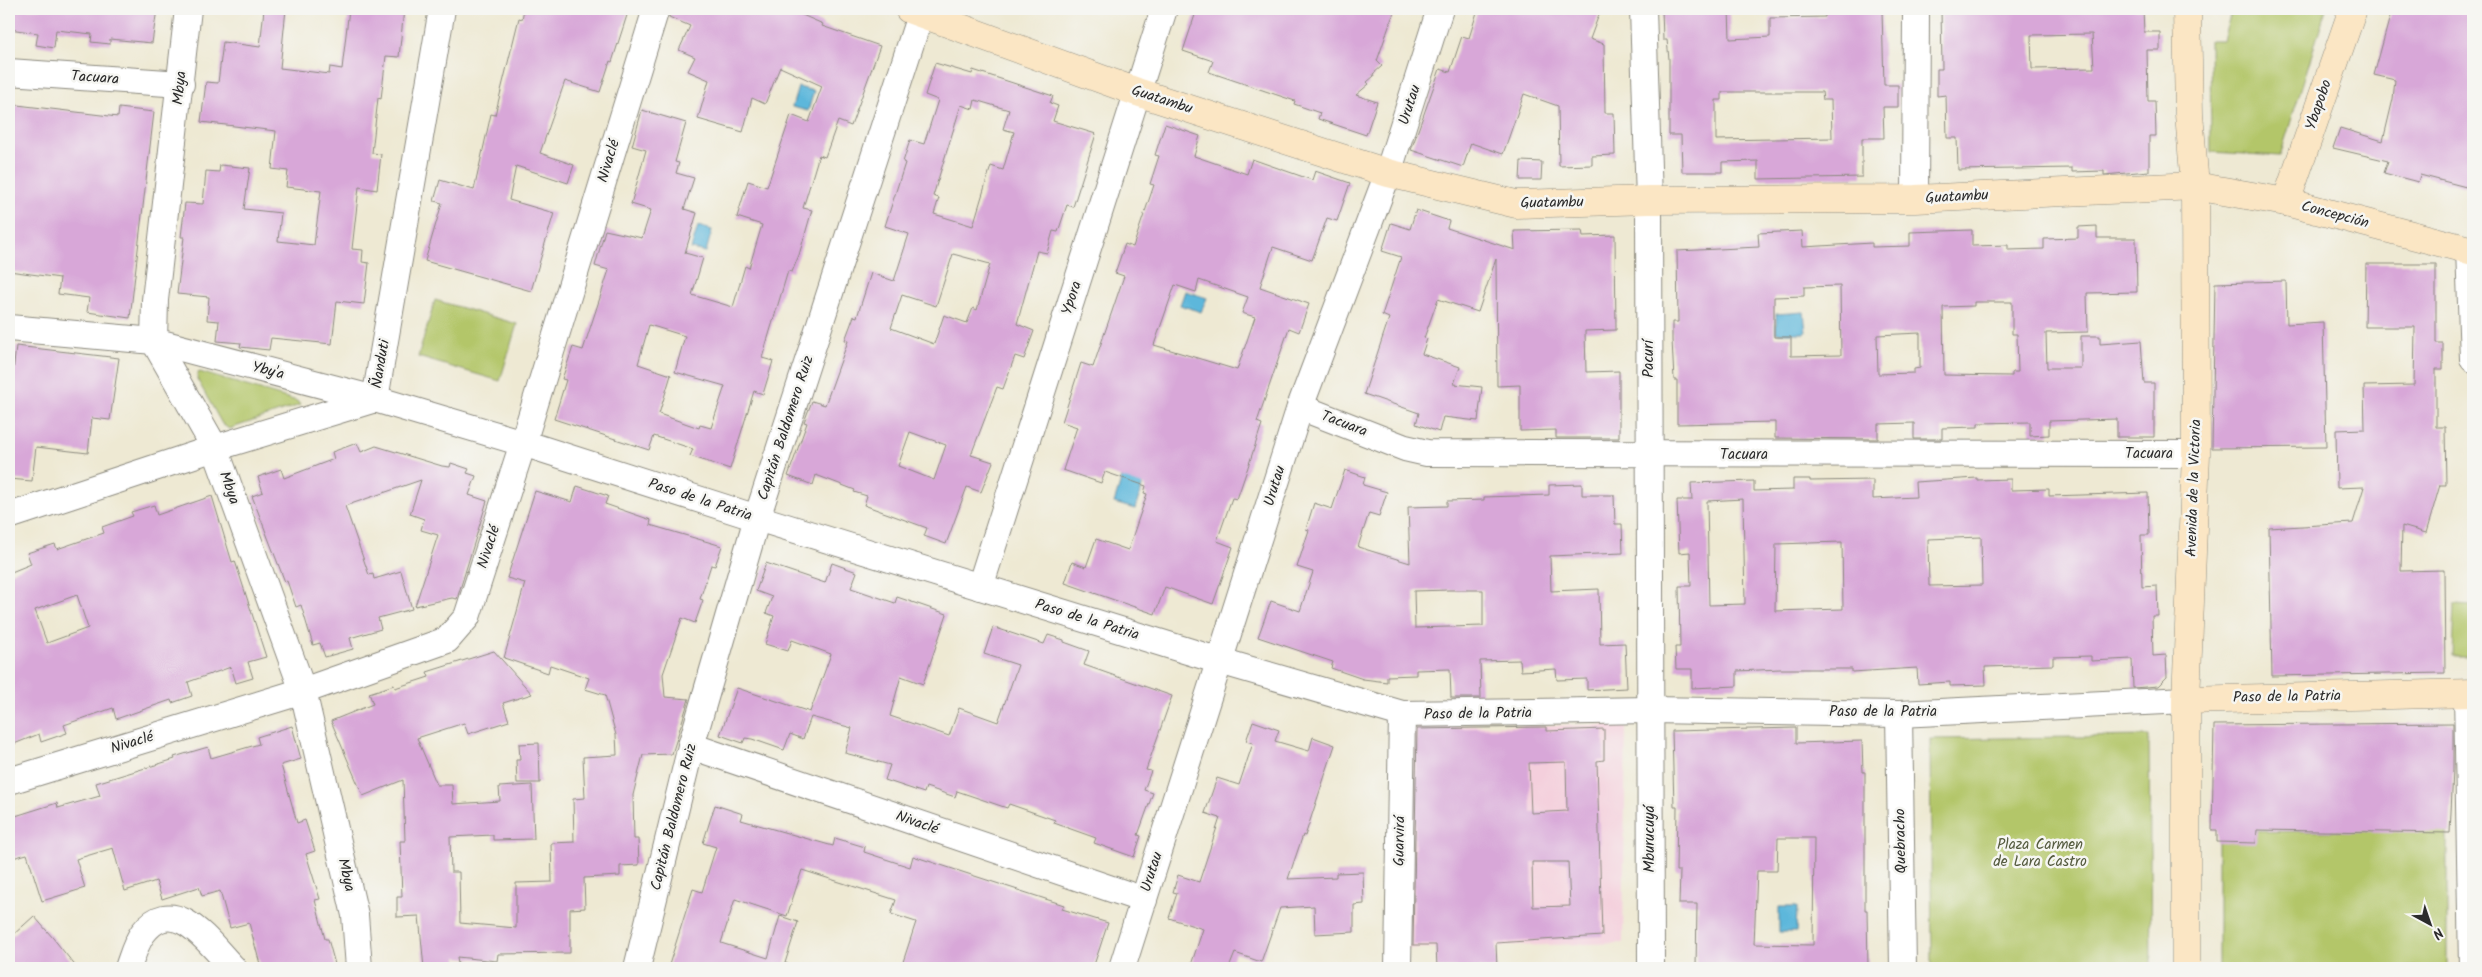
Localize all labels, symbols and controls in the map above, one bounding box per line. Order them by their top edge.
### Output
street label: Tacuara [70,64,120,92]
street label: Mbya [166,70,194,106]
street label: Ybapobo [2299,76,2339,134]
street label: Guatambu [1128,79,1196,121]
street label: Urutau [1392,82,1428,128]
street label: Nivaclé [591,135,627,186]
street label: Guatambu [1925,183,1989,211]
street label: Guatambu [1520,190,1584,216]
street label: Concepción [2298,194,2372,236]
street label: Ypora [1055,278,1089,318]
street label: Ñanduti [365,336,397,390]
street label: Pacurí [1637,338,1661,378]
street label: Capitán Baldomero Ruiz [751,352,821,503]
street label: Yby'a [249,355,287,387]
street label: Tacuara [1317,404,1371,444]
street label: Avenida de la Victoria [2180,419,2208,557]
street label: Tacuara [2125,442,2173,466]
street label: Tacuara [1720,443,1768,467]
street label: Urutau [1257,463,1293,509]
street label: Mbya [212,468,246,508]
street label: Paso de la Patria [645,472,755,528]
street label: Nivaclé [471,521,508,572]
street label: Paso de la Patria [1032,593,1142,647]
street label: Paso de la Patria [2233,684,2341,710]
street label: Paso de la Patria [1829,700,1937,724]
street label: Paso de la Patria [1424,701,1532,727]
street label: Nivaclé [107,725,158,761]
street label: Capitán Baldomero Ruiz [644,741,704,893]
street label: Nivaclé [892,804,943,842]
street label: Mburucuyá [1638,804,1662,873]
street label: Quebracho [1888,808,1914,874]
street label: Guarvirá [1388,814,1412,866]
park label: Plaza Carmen de Lara Castro [1993,833,2087,874]
street label: Urutau [1134,849,1170,895]
street label: Mbya [331,856,361,894]
north arrow [2404,900,2454,950]
text: N [2427,922,2448,945]

